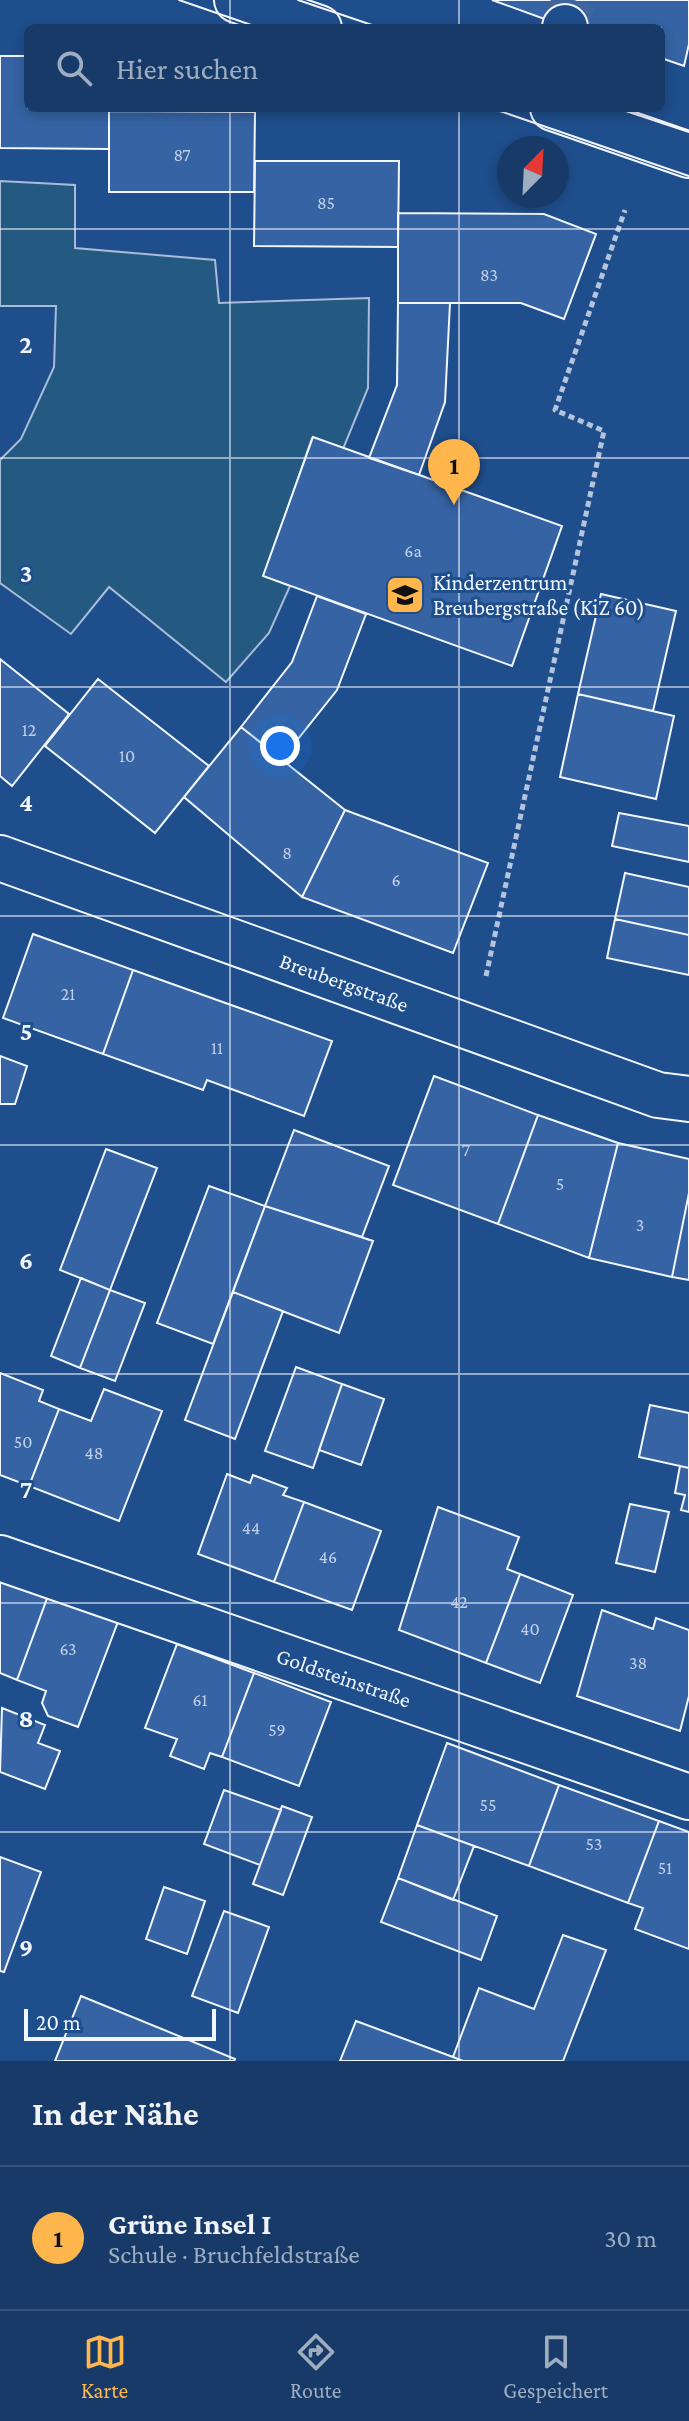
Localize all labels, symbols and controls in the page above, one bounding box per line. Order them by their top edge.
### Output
search box [24,24,665,112]
icon: search [52,46,96,90]
text: Hier suchen [116,52,258,85]
north arrow [497,136,569,208]
house number: 87 [173,145,191,165]
house number: 85 [317,193,335,213]
house number: 83 [480,265,498,285]
text: 2 [19,330,33,359]
pin: 1 [428,439,480,505]
house number: 6a [404,541,422,561]
text: 3 [20,559,32,588]
place label: Kinderzentrum Breubergstraße (KiZ 60) [433,570,645,621]
school or university icon: Kinderzentrum Breubergstraße (KiZ 60) [384,574,426,616]
house number: 12 [22,720,36,740]
your location [260,726,300,766]
house number: 10 [119,746,135,766]
text: 4 [19,788,33,817]
house number: 8 [282,843,292,863]
house number: 6 [391,870,401,890]
street label: Breubergstraße [276,948,412,1017]
house number: 21 [61,984,75,1004]
text: 5 [20,1017,32,1046]
house number: 11 [211,1038,223,1058]
house number: 7 [462,1140,470,1160]
house number: 5 [556,1174,564,1194]
house number: 3 [636,1215,644,1235]
text: 6 [19,1246,33,1275]
house number: 50 [14,1432,32,1452]
house number: 48 [85,1443,103,1463]
text: 7 [20,1475,32,1504]
house number: 44 [242,1518,260,1538]
house number: 46 [319,1547,337,1567]
house number: 42 [450,1592,468,1612]
house number: 40 [520,1619,540,1639]
house number: 63 [59,1639,77,1659]
street label: Goldsteinstraße [273,1643,414,1713]
house number: 38 [629,1653,647,1673]
house number: 61 [192,1690,208,1710]
text: 8 [18,1704,34,1733]
house number: 59 [268,1720,286,1740]
house number: 55 [480,1795,496,1815]
house number: 53 [586,1834,602,1854]
house number: 51 [658,1858,672,1878]
text: 9 [19,1933,33,1962]
scale bar [24,2005,216,2041]
text: 20 m [36,2010,81,2035]
text: In der Nähe [32,2095,199,2132]
text: Grüne Insel I [108,2207,271,2240]
text: 1 [53,2224,63,2253]
text: 30 m [604,2224,657,2253]
text: Schule · Bruchfeldstraße [108,2240,360,2269]
tab: Karte [81,2330,128,2403]
tab: Route [290,2330,341,2403]
tab: Gespeichert [503,2330,608,2403]

